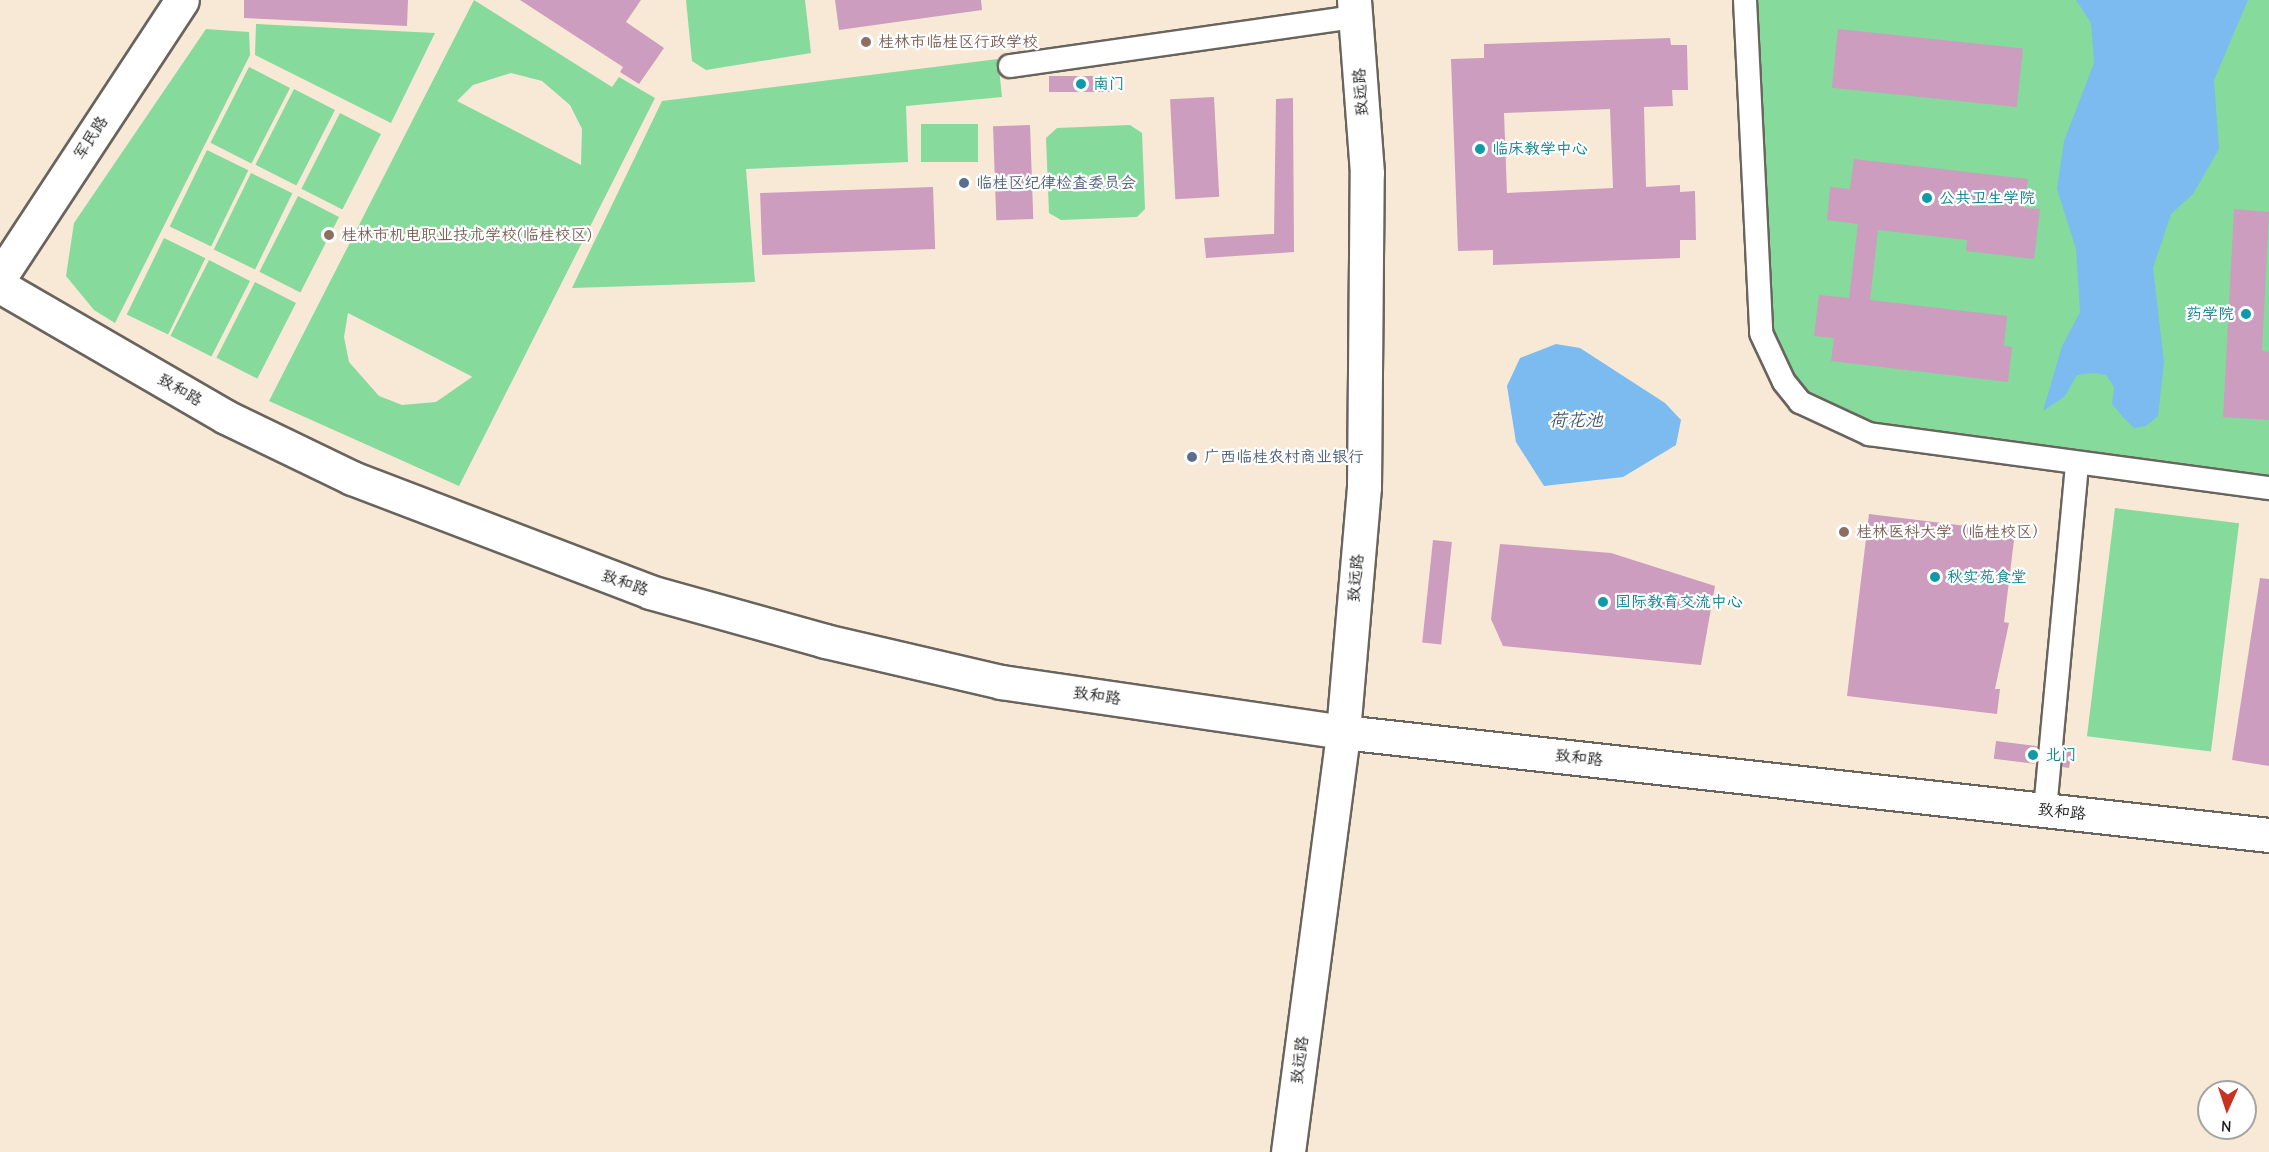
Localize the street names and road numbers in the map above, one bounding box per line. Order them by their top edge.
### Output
street label: 致远路 [1350,67,1372,117]
street label: 军民路 [70,113,112,163]
street label: 致和路 [154,370,206,410]
street label: 致远路 [1344,553,1368,603]
street label: 致和路 [599,566,651,600]
street label: 致和路 [1072,683,1122,709]
street label: 致和路 [1554,746,1604,770]
street label: 致和路 [2037,800,2087,824]
street label: 致远路 [1288,1035,1312,1085]

